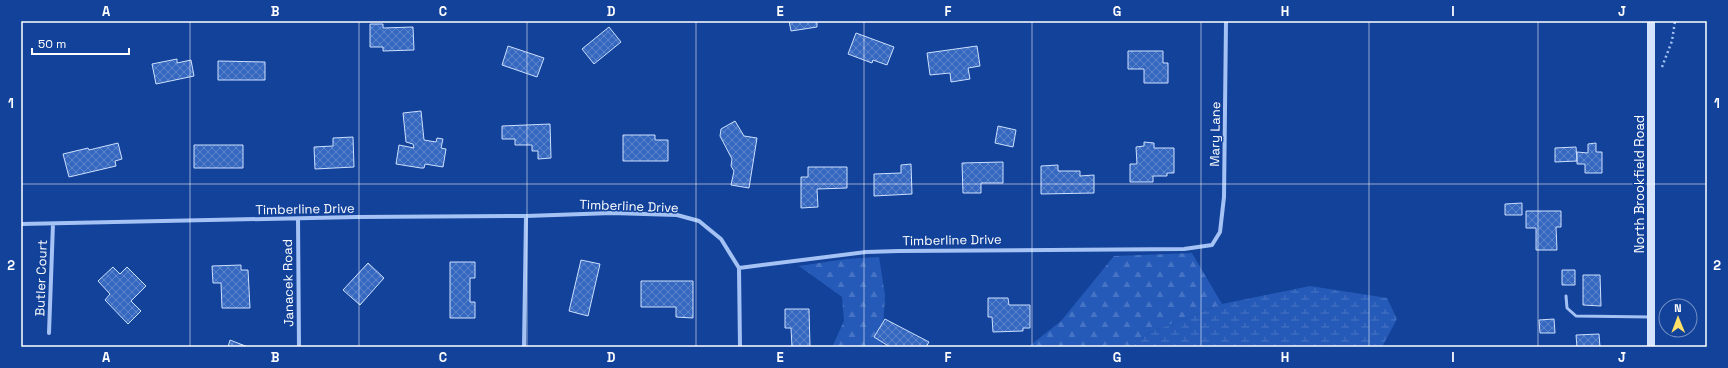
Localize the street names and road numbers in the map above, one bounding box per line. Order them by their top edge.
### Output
street label: Mary Lane [1206,101,1224,167]
street label: North Brookfield Road [1631,115,1648,253]
street label: Timberline Drive [579,196,679,216]
street label: Timberline Drive [255,200,355,218]
street label: Timberline Drive [902,231,1002,249]
street label: Butler Court [31,239,51,317]
street label: Janacek Road [279,239,297,327]

